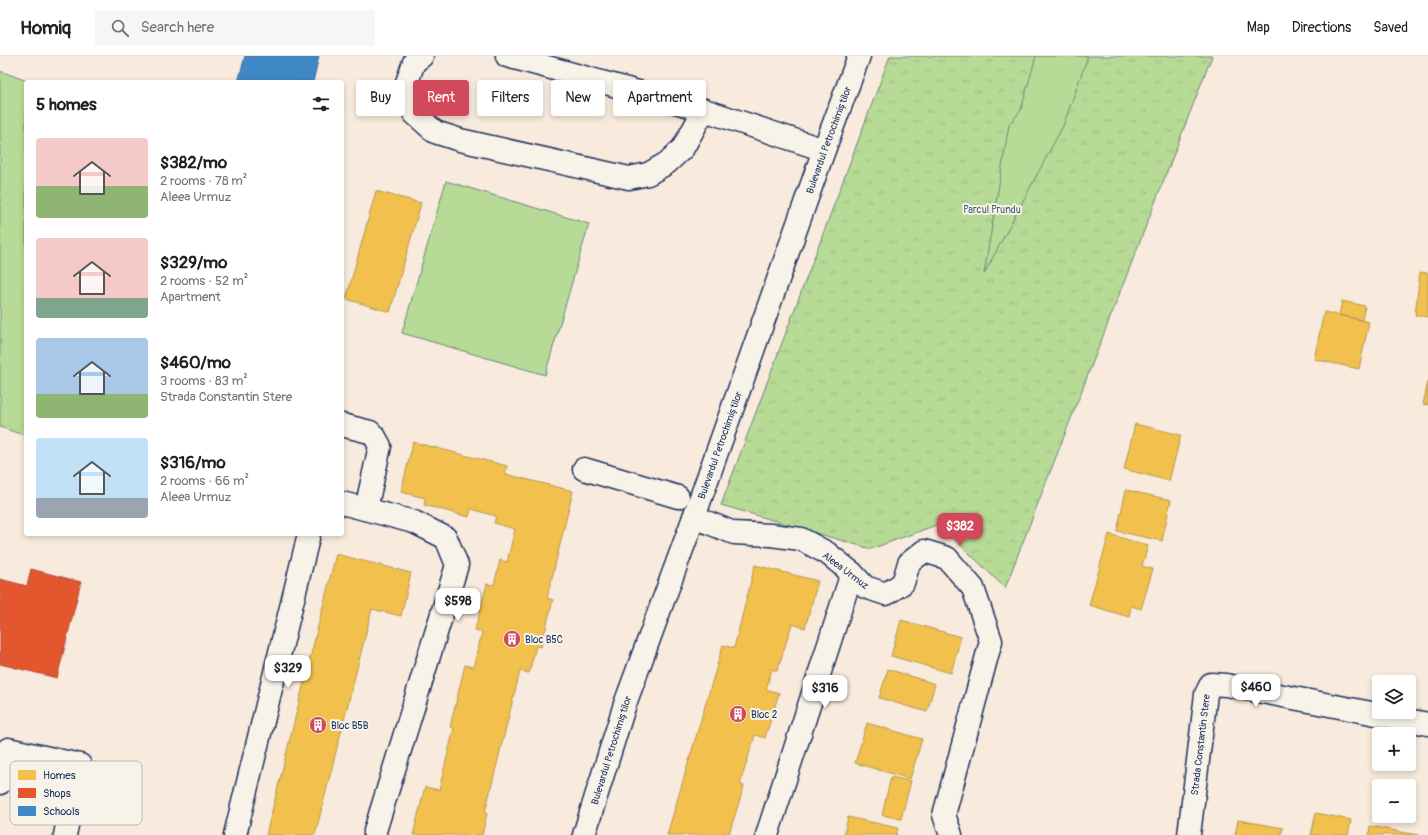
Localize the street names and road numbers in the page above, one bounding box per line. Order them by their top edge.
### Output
street label: Bulevardul Petrochimiștilor [804,84,854,195]
street label: Bulevardul Petrochimiștilor [696,389,745,501]
street label: Aleea Urmuz [820,549,871,592]
street label: Strada Constantin Stere [1189,693,1213,796]
street label: Bulevardul Petrochimiștilor [589,694,635,806]

